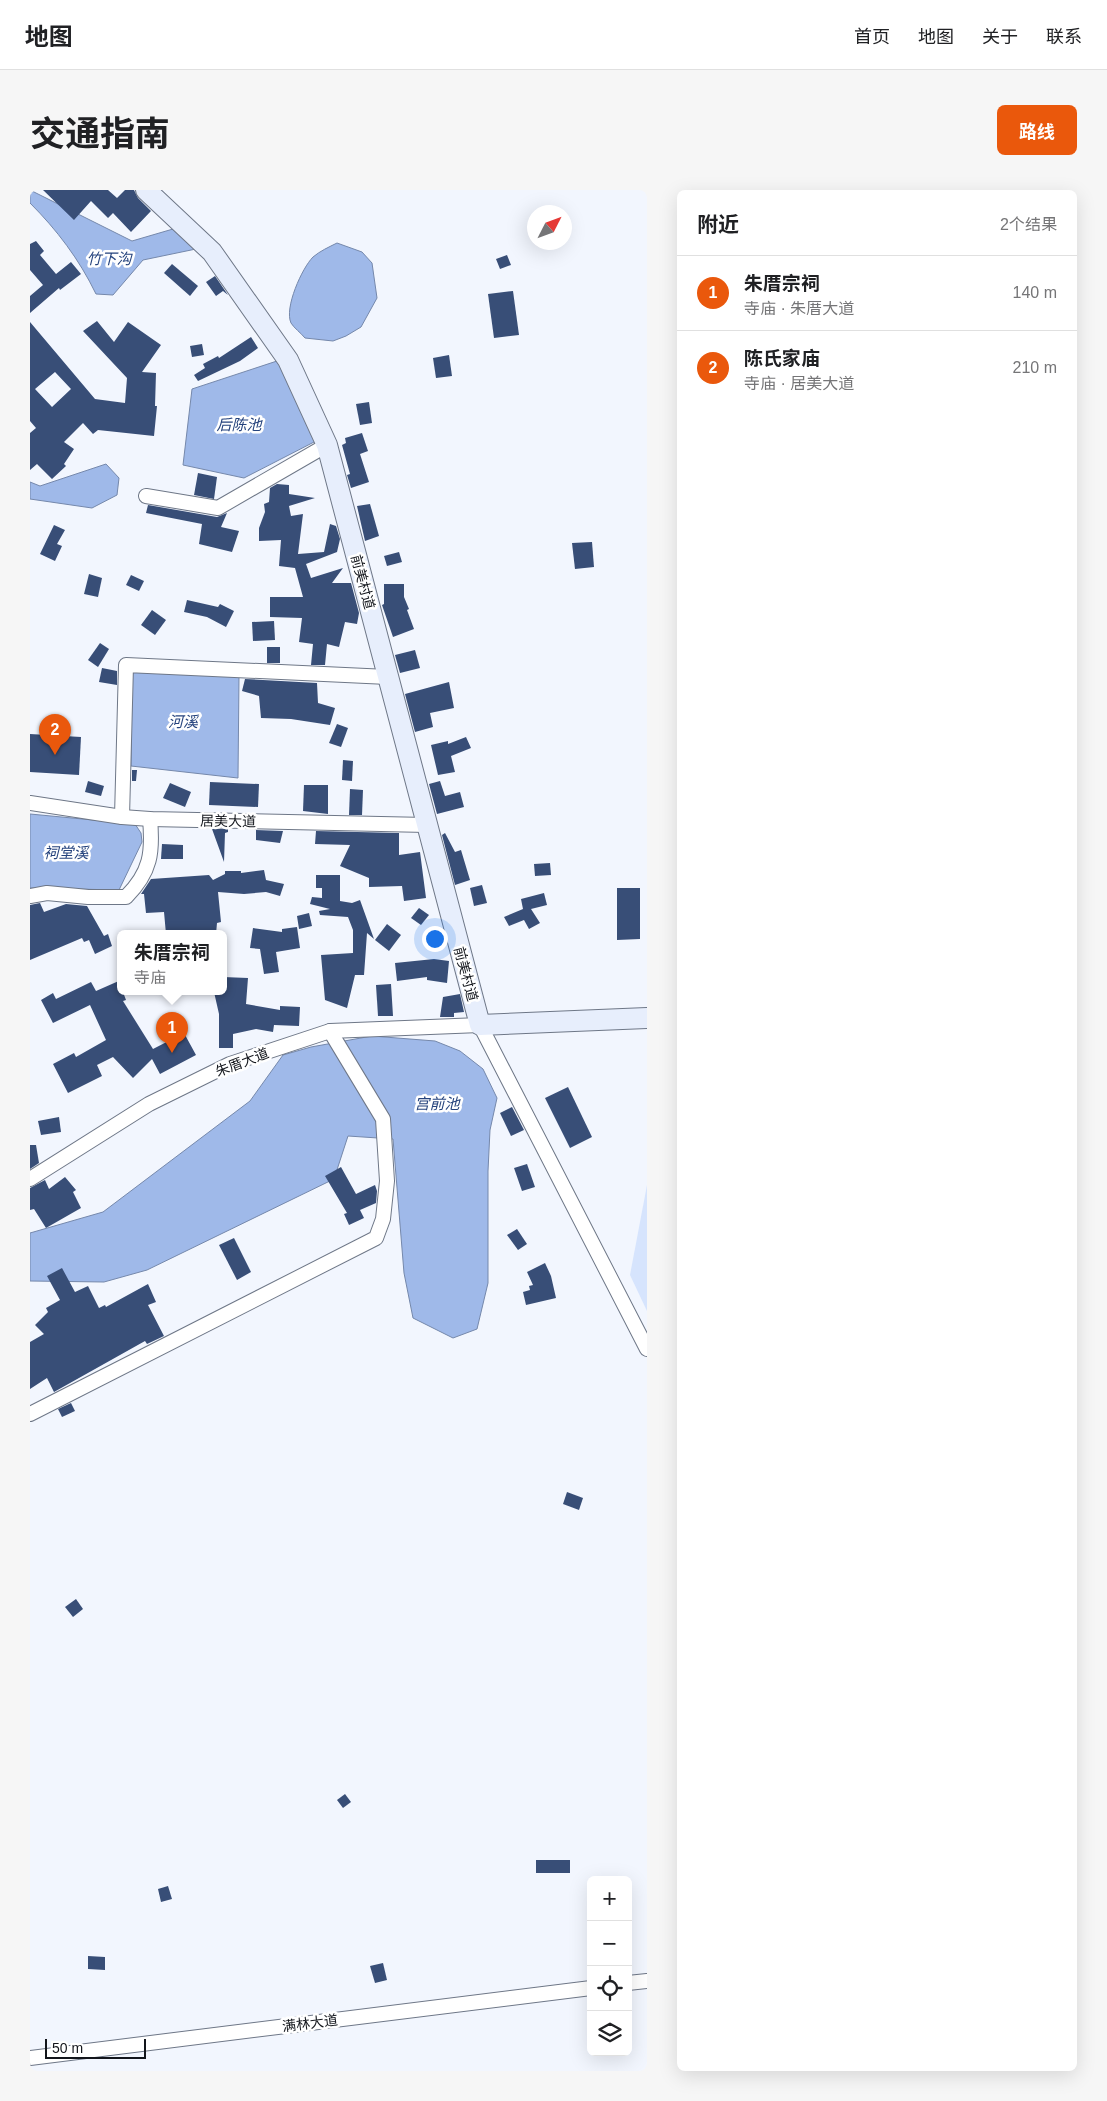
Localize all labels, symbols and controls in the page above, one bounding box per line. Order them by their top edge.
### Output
text: 地图 [25,23,73,50]
text: 首页 [854,27,890,47]
text: 地图 [918,27,954,47]
text: 关于 [982,27,1018,47]
text: 联系 [1046,27,1082,47]
button: 路线 [997,105,1077,155]
text: 交通指南 [30,114,170,153]
north arrow [527,205,572,250]
text: 附近 [697,213,739,236]
text: 2个结果 [1000,216,1057,233]
water label: 竹下沟 [86,250,133,267]
text: 朱厝宗祠 [744,273,820,294]
text: 1 [709,284,717,301]
text: 140 m [1013,284,1057,301]
text: 寺庙 · 朱厝大道 [744,300,854,317]
text: 陈氏家庙 [744,348,820,369]
text: 2 [709,359,717,376]
text: 210 m [1013,359,1057,376]
text: 寺庙 · 居美大道 [744,375,854,392]
water label: 后陈池 [216,416,263,433]
street label: 前美村道 [348,553,378,611]
water label: 河溪 [168,713,200,730]
pin: 2 [39,714,71,755]
street label: 居美大道 [200,813,256,829]
water label: 祠堂溪 [43,844,90,861]
your location [422,926,448,952]
popup [117,930,227,995]
text: 朱厝宗祠 [134,942,210,963]
street label: 前美村道 [451,945,481,1003]
text: 寺庙 [134,969,166,986]
pin: 1 [156,1012,188,1053]
street label: 朱厝大道 [213,1044,271,1080]
water label: 宫前池 [414,1095,461,1112]
map controls [587,1876,632,2056]
button: + [587,1876,632,1921]
button: − [587,1921,632,1966]
button: locate [587,1966,632,2011]
button: layers [587,2011,632,2056]
street label: 满林大道 [281,2012,339,2034]
scale bar [45,2036,146,2059]
text: 50 m [52,2040,83,2056]

